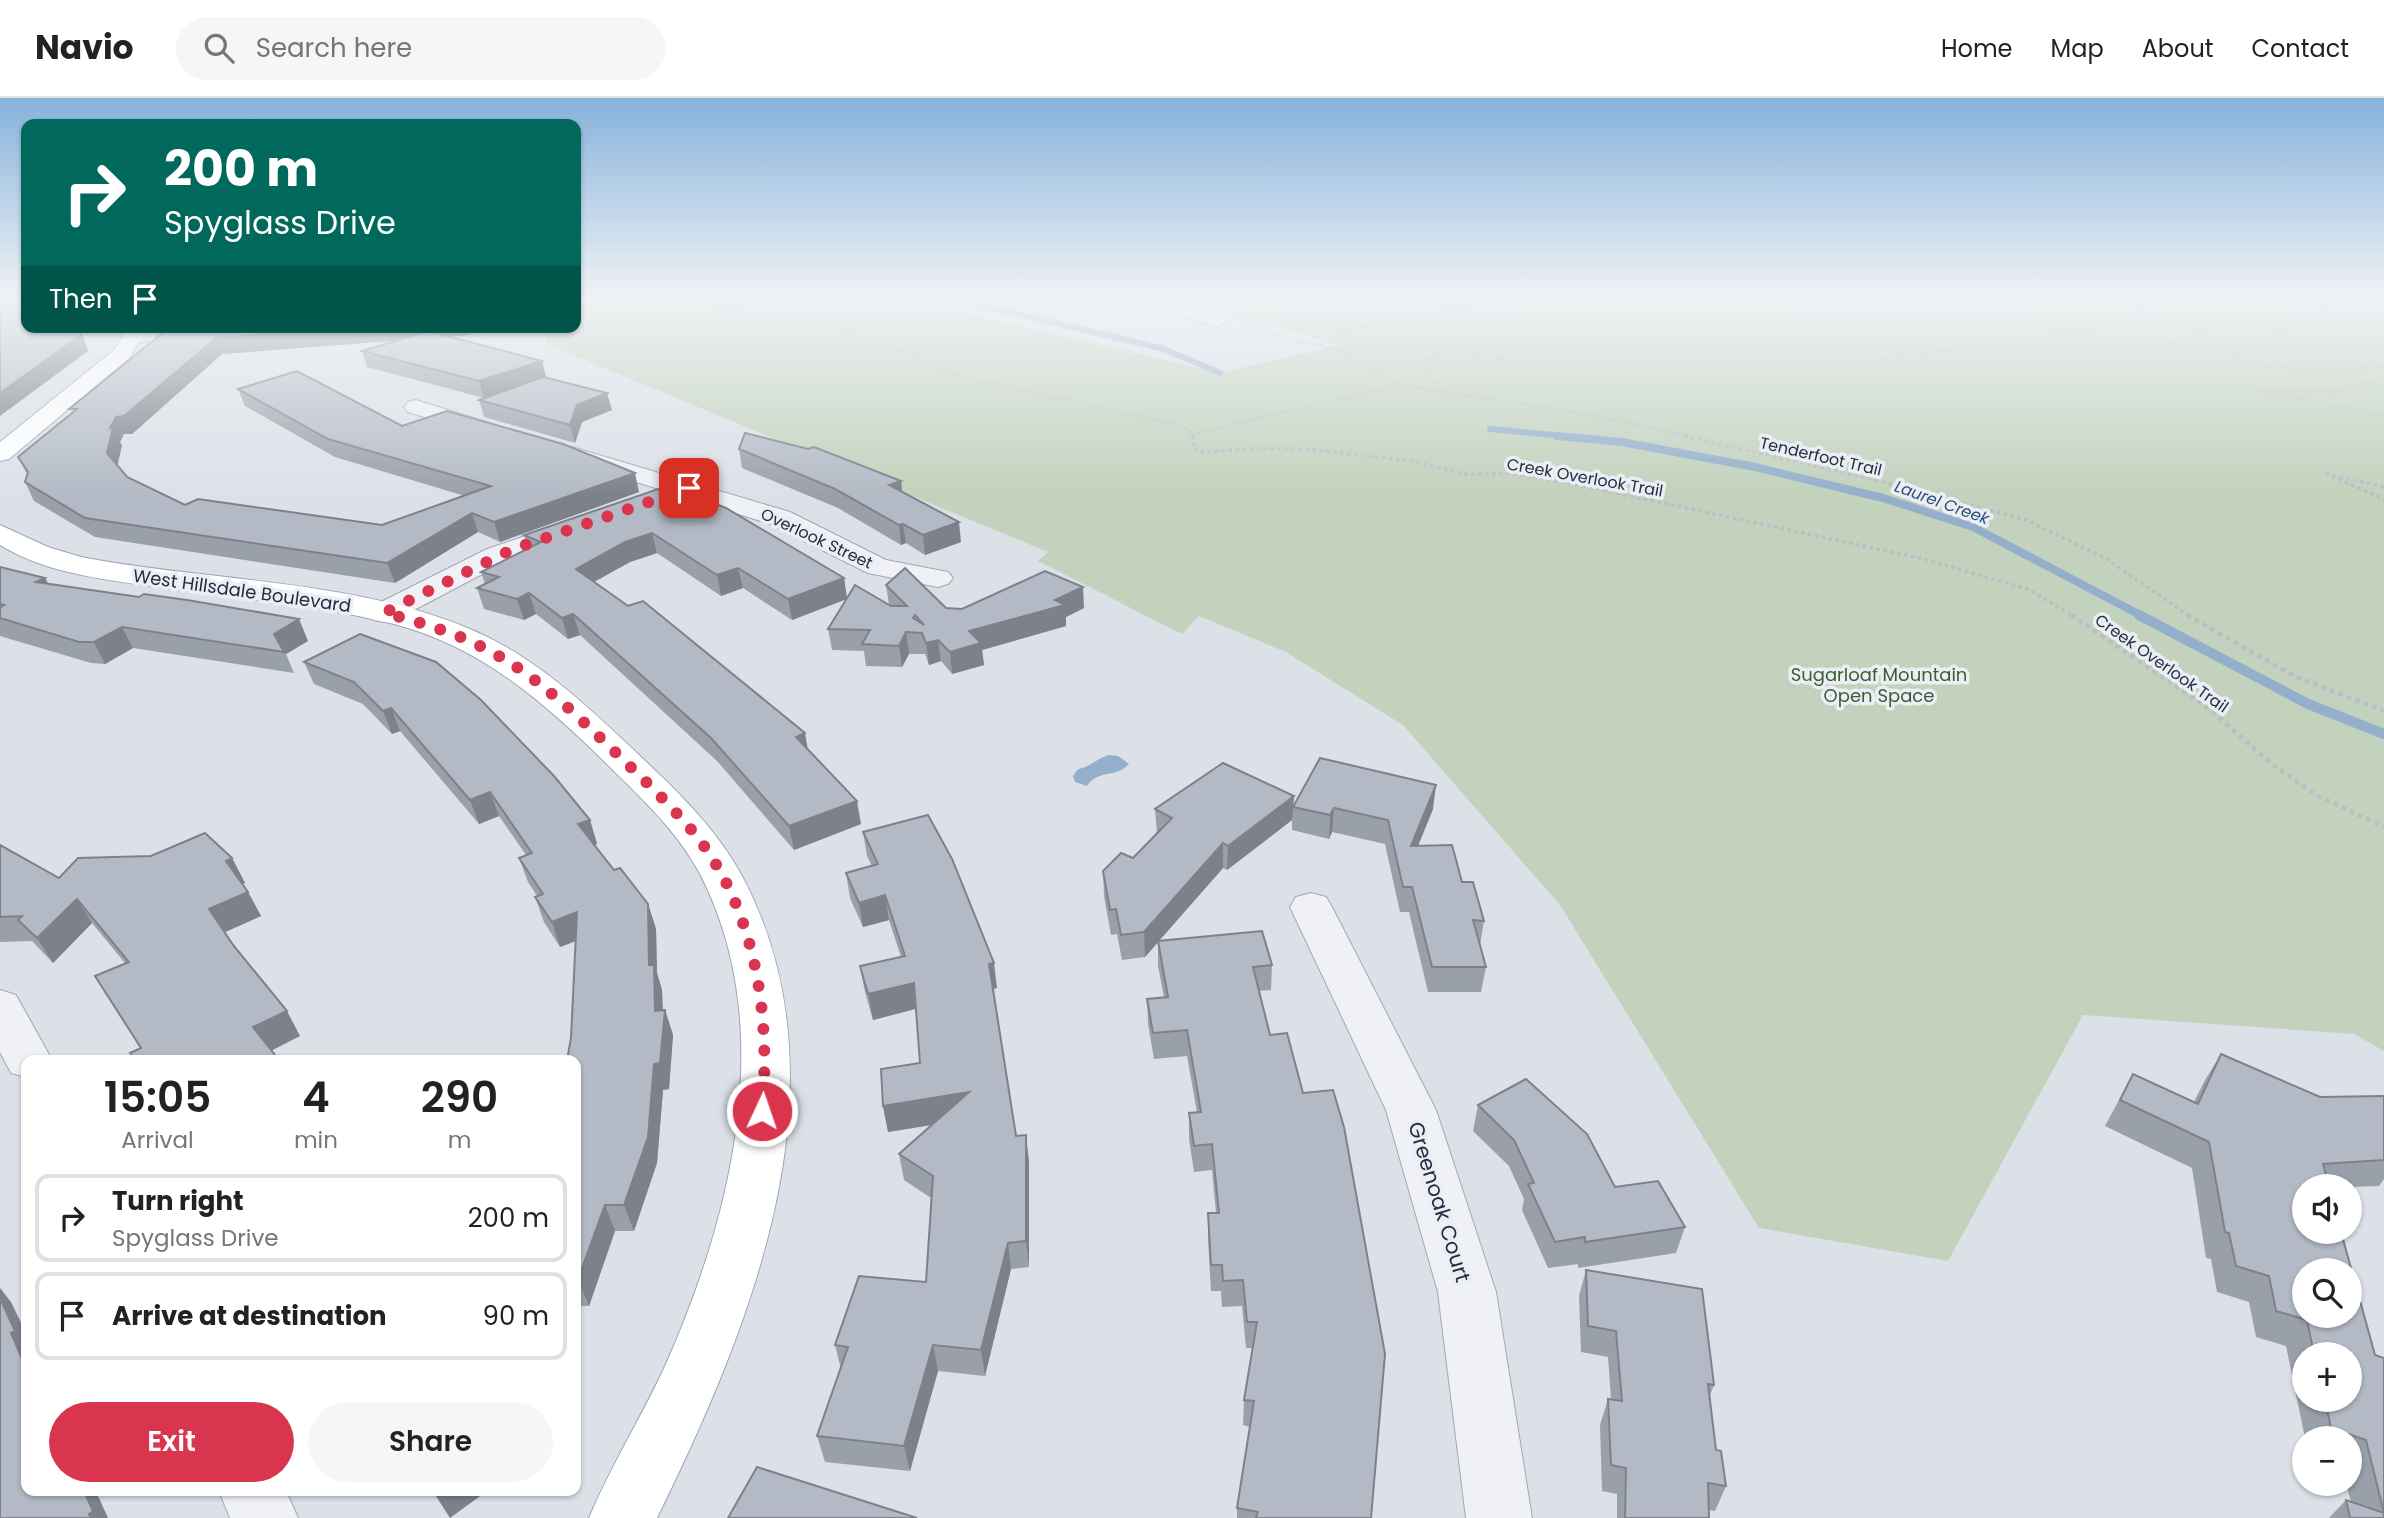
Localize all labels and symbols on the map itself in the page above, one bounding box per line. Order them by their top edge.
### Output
street label: Tenderfoot Trail [1758,431,1884,482]
street label: Creek Overlook Trail [1505,452,1665,503]
pin [659,458,719,518]
water label: Laurel Creek [1891,475,1993,530]
street label: Overlook Street [757,502,877,575]
street label: West Hillsdale Boulevard [131,563,353,618]
street label: Creek Overlook Trail [2090,609,2233,718]
park label: Sugarloaf Mountain Open Space [1791,662,1967,708]
position arrow [725,1074,799,1148]
street label: Greenoak Court [1401,1118,1478,1286]

